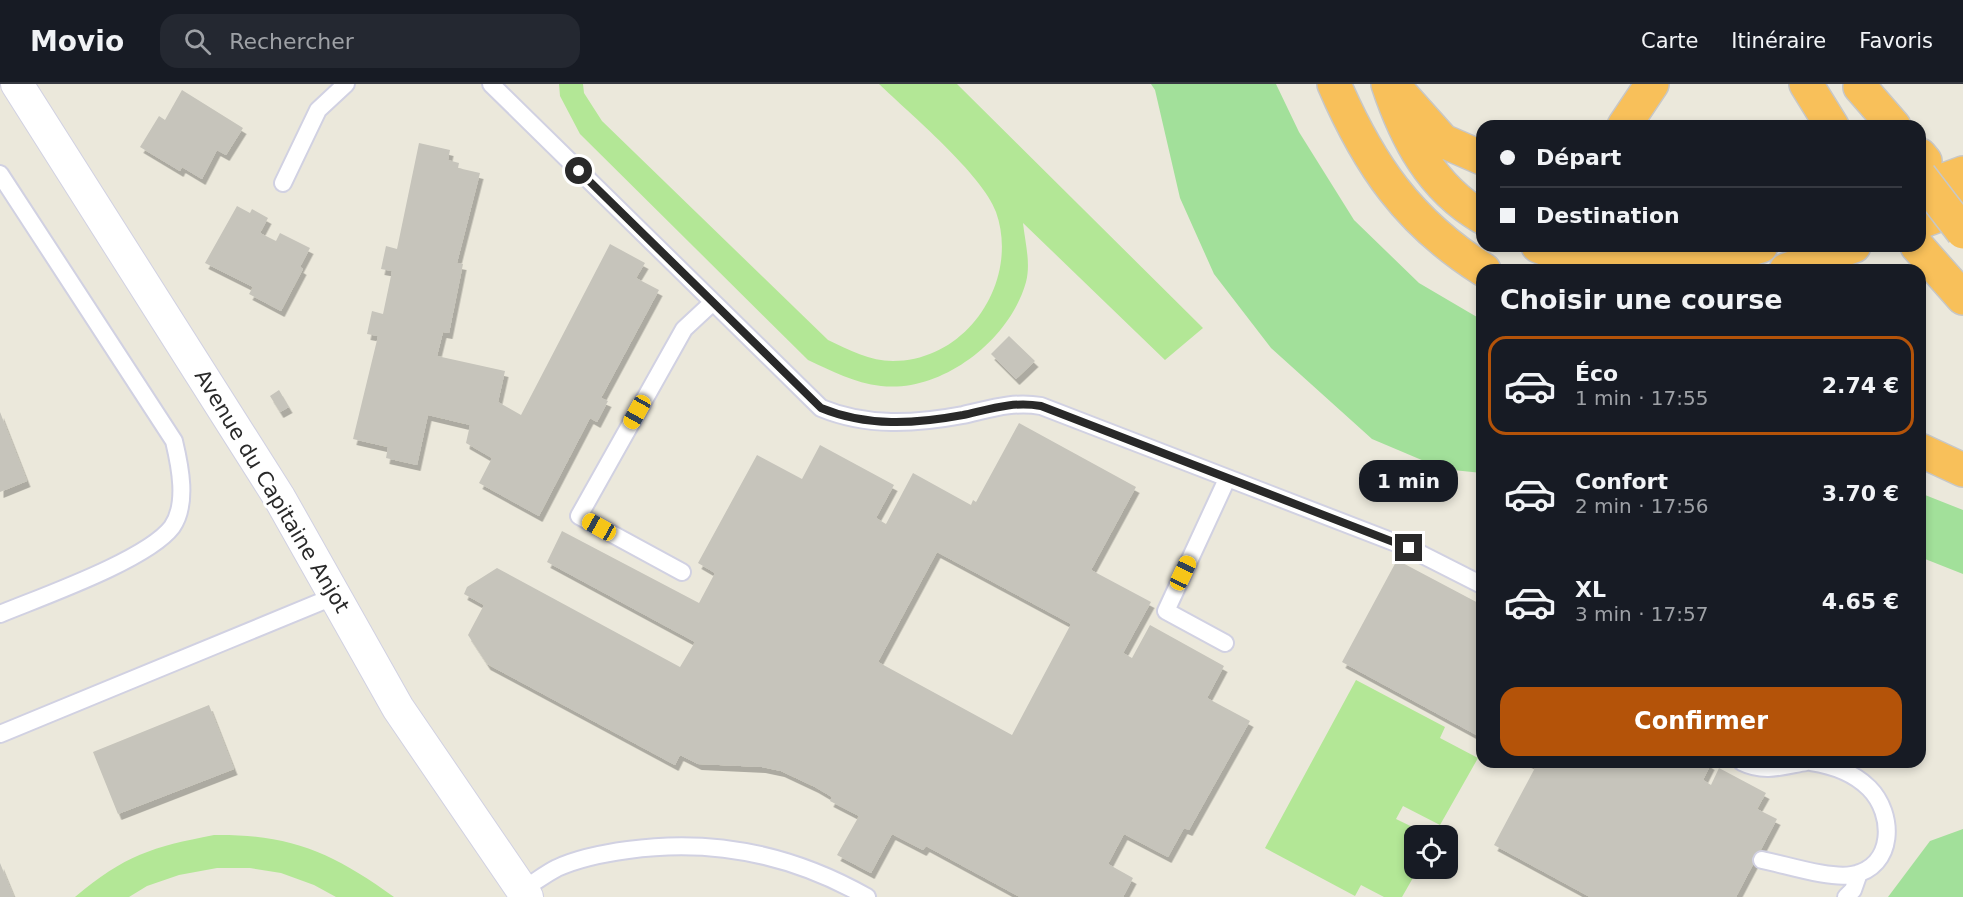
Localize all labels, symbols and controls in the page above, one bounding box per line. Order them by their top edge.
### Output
search box [160,14,580,68]
text: Movio [30,25,124,58]
icon: search [181,25,214,58]
text: Rechercher [229,29,354,54]
text: Carte [1641,29,1698,53]
text: Itinéraire [1731,29,1826,53]
text: Favoris [1859,29,1933,53]
text: Départ [1536,145,1621,170]
route start [565,157,592,184]
text: Destination [1536,203,1680,228]
text: Choisir une course [1500,284,1783,315]
icon: car [1503,359,1557,413]
text: Éco [1575,361,1618,386]
street label: Avenue du Capitaine Anjot [190,365,354,617]
text: 2.74 € [1822,373,1899,398]
text: 1 min · 17:55 [1575,386,1709,410]
car [620,392,654,432]
callout: 1 min [1360,461,1458,503]
icon: car [1503,467,1557,521]
text: 1 min [1377,469,1440,493]
text: Confort [1575,469,1668,494]
text: 3.70 € [1822,481,1899,506]
text: 2 min · 17:56 [1575,494,1709,518]
car [579,510,619,544]
route end [1395,534,1422,561]
car [1167,553,1199,593]
icon: car [1503,575,1557,629]
text: XL [1575,577,1606,602]
text: 4.65 € [1822,589,1899,614]
text: 3 min · 17:57 [1575,602,1709,626]
button: Confirmer [1500,687,1902,756]
map controls [1404,825,1458,879]
button: locate [1404,825,1458,879]

